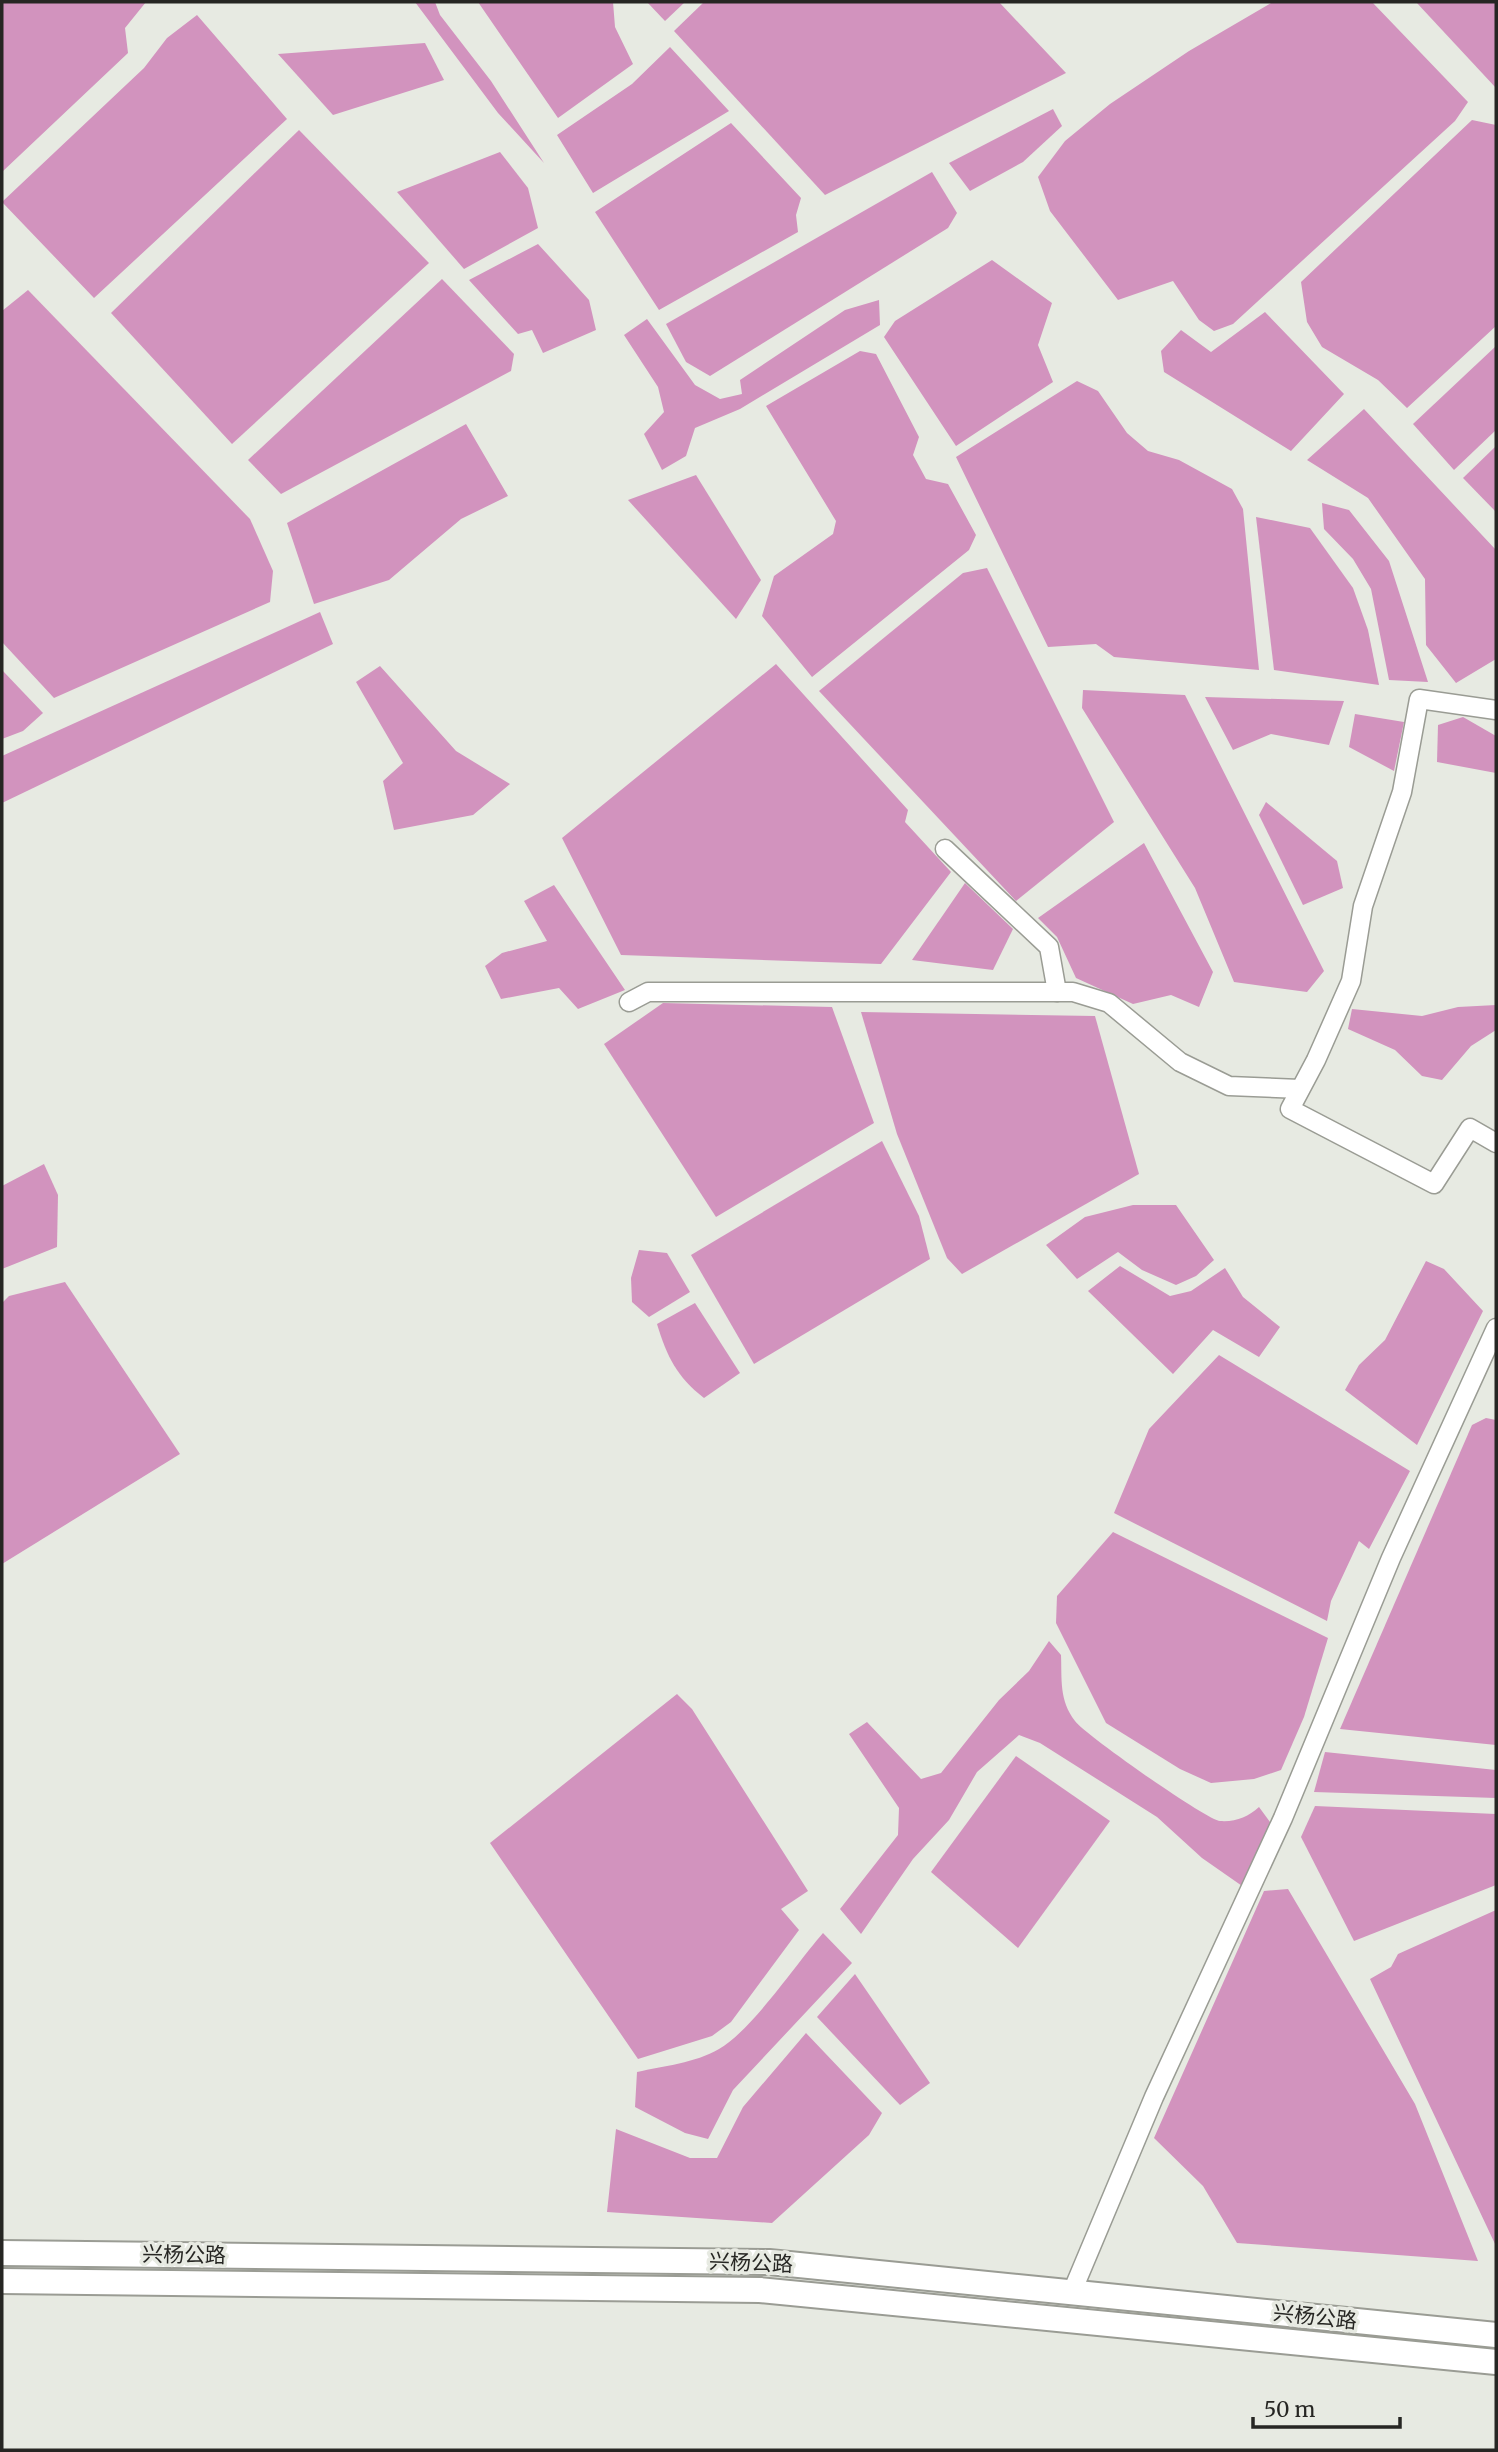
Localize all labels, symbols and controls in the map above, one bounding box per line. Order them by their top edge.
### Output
street label: 兴杨公路 [142,2240,226,2269]
street label: 兴杨公路 [709,2248,793,2277]
street label: 兴杨公路 [1272,2299,1358,2334]
scale bar [1253,2386,1400,2430]
text: 50 m [1264,2396,1315,2423]

